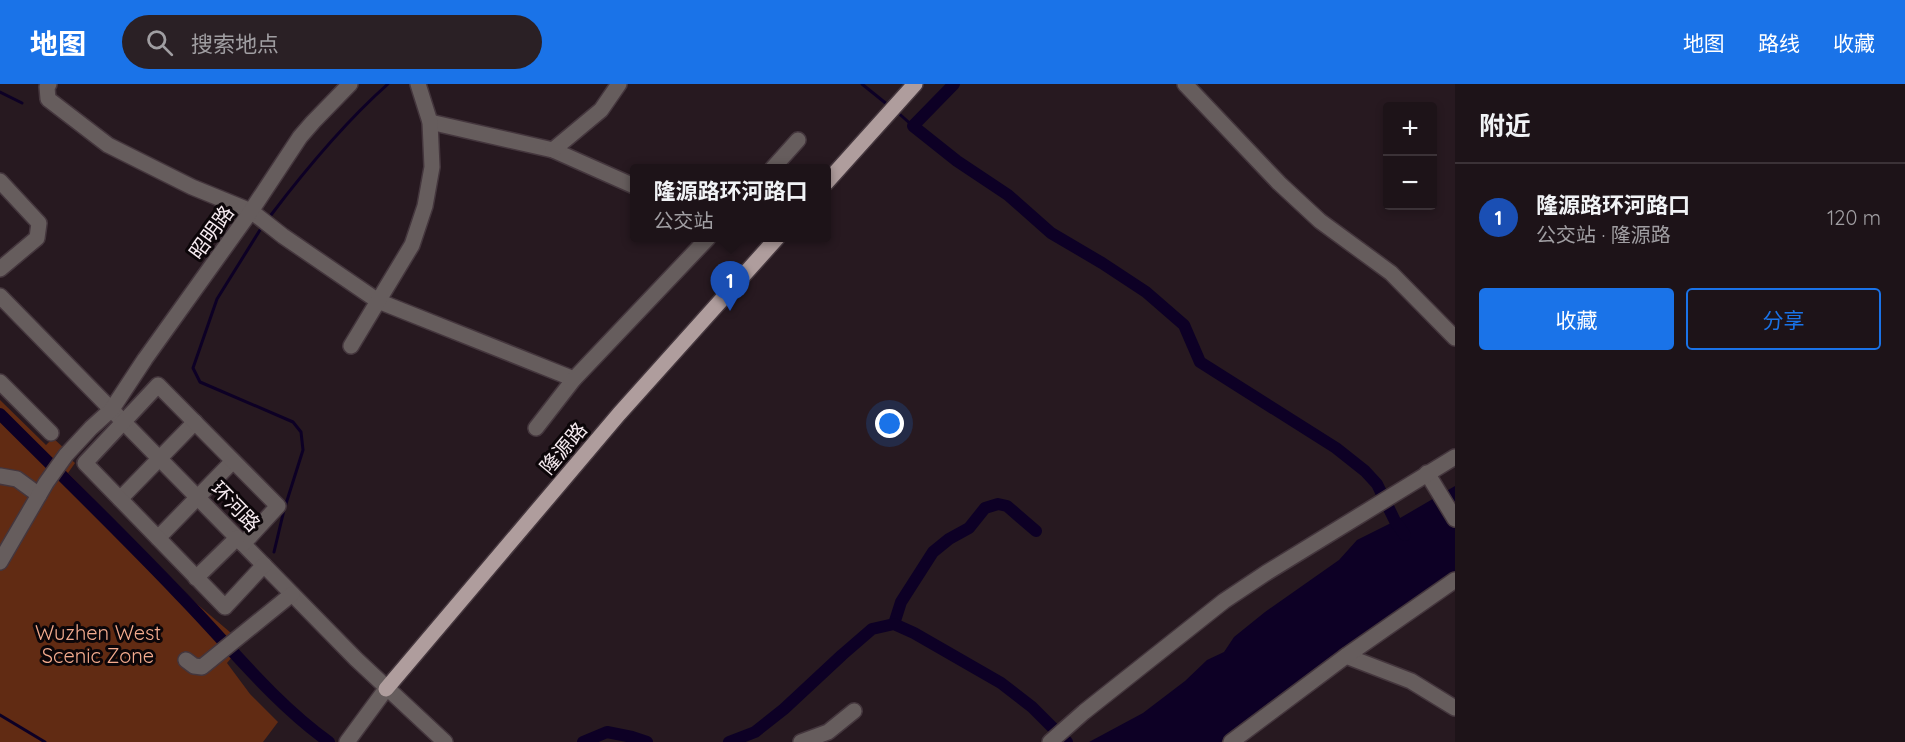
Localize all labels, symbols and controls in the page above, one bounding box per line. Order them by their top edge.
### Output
search box [122,15,542,69]
text: 地图 [30,26,86,61]
icon: search [143,26,176,59]
text: 搜索地点 [191,30,279,58]
text: 地图 [1683,30,1725,56]
text: 路线 [1758,30,1800,56]
text: 收藏 [1833,30,1875,56]
map controls [1383,102,1437,210]
button: + [1383,102,1437,156]
text: 附近 [1479,109,1531,142]
button: − [1383,156,1437,210]
popup [630,164,831,242]
text: 隆源路环河路口 [653,177,808,205]
text: 隆源路环河路口 [1536,191,1690,219]
street label: 昭明路 [183,200,239,264]
text: 1 [1495,205,1502,230]
text: 120 m [1827,205,1881,230]
text: 公交站 [653,208,713,233]
text: 公交站 · 隆源路 [1536,222,1671,247]
pin: 1 [710,262,750,311]
button: 收藏 [1479,288,1674,350]
button: 分享 [1686,288,1881,350]
your location [875,409,904,438]
street label: 隆源路 [534,417,592,479]
street label: 环河路 [206,476,266,536]
park label: Wuzhen West Scenic Zone [35,620,161,668]

